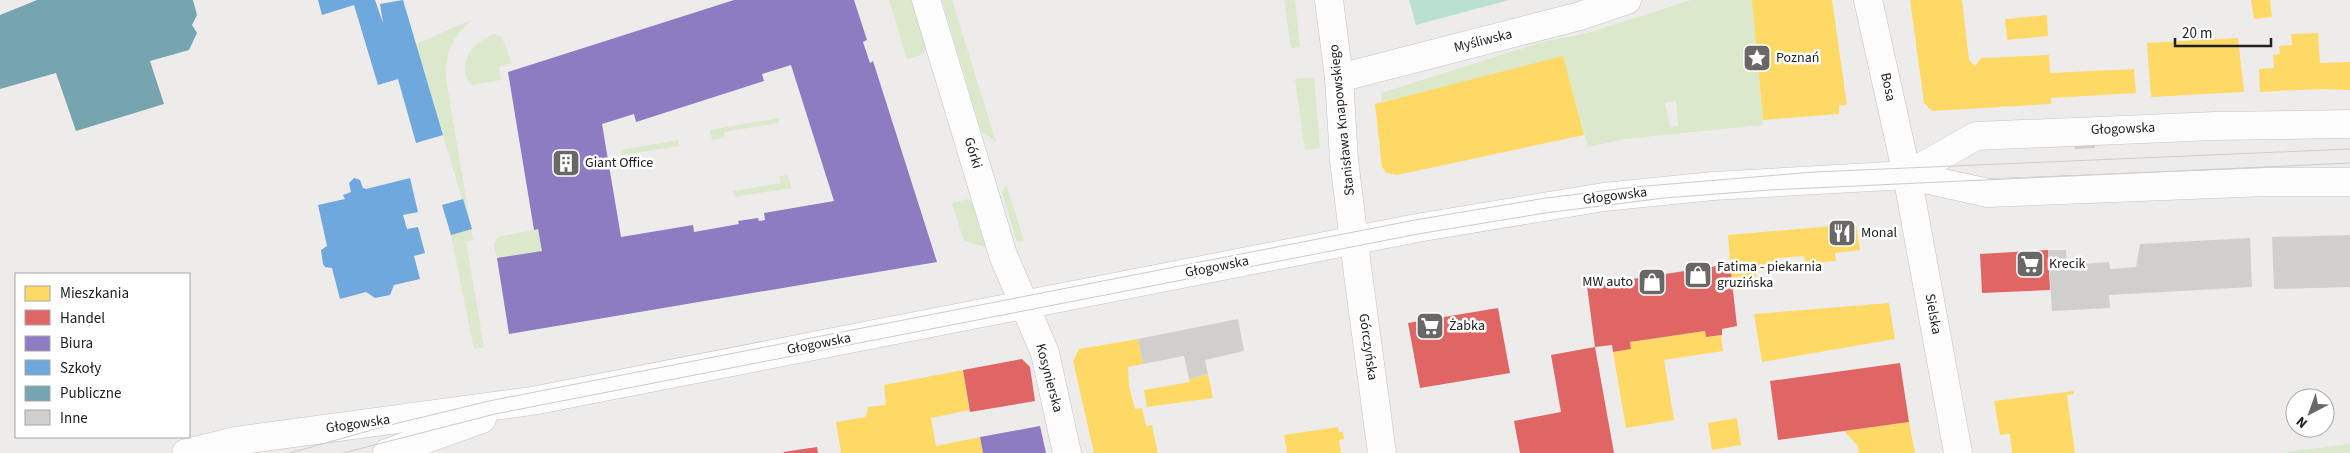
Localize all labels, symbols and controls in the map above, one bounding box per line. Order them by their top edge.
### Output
scale bar [2175,15,2271,47]
text: 20 m [2182,23,2212,44]
street label: Myśliwska [1452,24,1514,58]
street label: Stanisława Knapowskiego [1324,43,1360,197]
place icon: Poznań [1742,43,1772,73]
place label: Poznań [1776,48,1819,68]
street label: Bosa [1875,71,1901,103]
street label: Głogowska [2090,118,2156,140]
street label: Górki [959,135,987,171]
building icon: Giant Office [551,148,581,178]
place label: Giant Office [585,153,653,173]
street label: Głogowska [1582,182,1648,210]
restaurant icon: Monal [1827,218,1857,248]
place label: Monal [1861,223,1897,243]
supermarket icon: Krecik [2015,249,2045,279]
street label: Głogowska [1183,251,1251,283]
place label: Krecik [2049,254,2086,274]
place label: Fatima - piekarnia gruzińska [1717,257,1822,293]
shop icon: Fatima - piekarnia gruzińska [1683,260,1713,290]
shop icon: MW auto [1637,267,1667,297]
place label: MW auto [1582,272,1633,292]
legend [15,273,190,438]
text: Mieszkania [60,283,129,304]
street label: Sielska [1920,292,1946,336]
text: Handel [60,308,105,329]
supermarket icon: Żabka [1415,311,1445,341]
street label: Górczyńska [1353,312,1383,382]
place label: Żabka [1449,316,1485,336]
street label: Głogowska [785,328,853,360]
text: Biura [60,333,93,354]
street label: Kosynierska [1030,341,1068,415]
text: Szkoły [60,358,101,379]
text: Publiczne [60,383,121,404]
north arrow [2285,388,2335,438]
text: Inne [60,408,88,429]
street label: Głogowska [325,410,391,438]
text: N [2292,411,2312,433]

